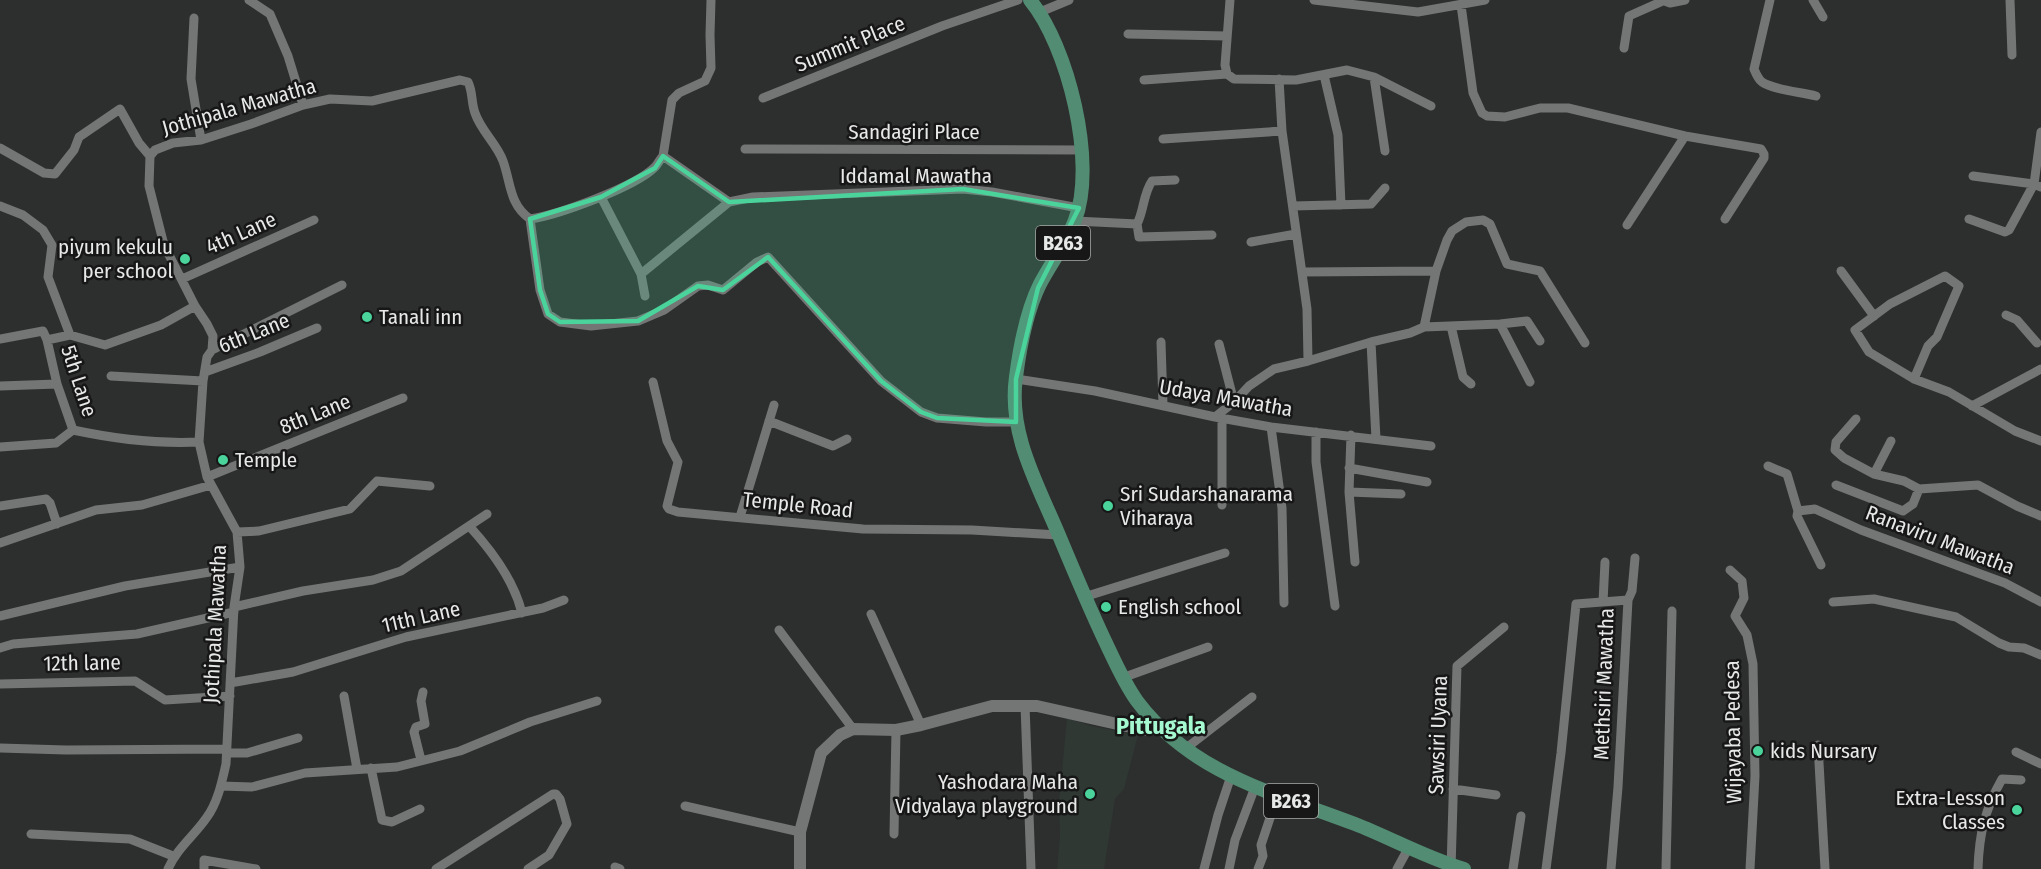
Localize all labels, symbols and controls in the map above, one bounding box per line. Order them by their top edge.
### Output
street label: Summit Place [791,10,909,78]
street label: Jothipala Mawatha [159,73,319,141]
street label: Sandagiri Place [848,119,980,145]
street label: Iddamal Mawatha [840,163,992,189]
street label: 4th Lane [202,206,280,260]
road number: B263 [1036,226,1090,260]
place label: piyum kekulu per school [58,234,173,284]
marker: piyum kekulu per school [178,252,192,266]
place label: Tanali inn [379,304,462,330]
street label: 6th Lane [215,307,293,359]
marker: Tanali inn [360,310,374,324]
street label: 5th Lane [55,342,103,420]
street label: Udaya Mawatha [1157,373,1295,423]
street label: 8th Lane [276,388,354,440]
place label: Temple [235,447,297,473]
marker: Temple [216,453,230,467]
place label: Sri Sudarshanarama Viharaya [1120,481,1293,531]
street label: Temple Road [742,486,854,524]
marker: Sri Sudarshanarama Viharaya [1101,499,1115,513]
street label: Ranaviru Mawatha [1862,500,2018,580]
street label: Jothipala Mawatha [198,544,232,704]
place label: English school [1118,594,1241,620]
street label: 11th Lane [379,595,463,639]
marker: English school [1099,600,1113,614]
street label: Methsiri Mawatha [1588,608,1620,760]
street label: 12th lane [43,649,121,677]
street label: Wijayaba Pedesa [1719,660,1747,804]
street label: Sawsiri Uyana [1423,675,1453,795]
district label: Pittugala [1116,712,1206,740]
place label: kids Nursary [1770,738,1877,764]
marker: kids Nursary [1751,744,1765,758]
place label: Yashodara Maha Vidyalaya playground [895,769,1078,819]
road number: B263 [1264,784,1318,818]
place label: Extra-Lesson Classes [1896,785,2005,835]
marker: Yashodara Maha Vidyalaya playground [1083,787,1097,801]
marker: Extra-Lesson Classes [2010,803,2024,817]

